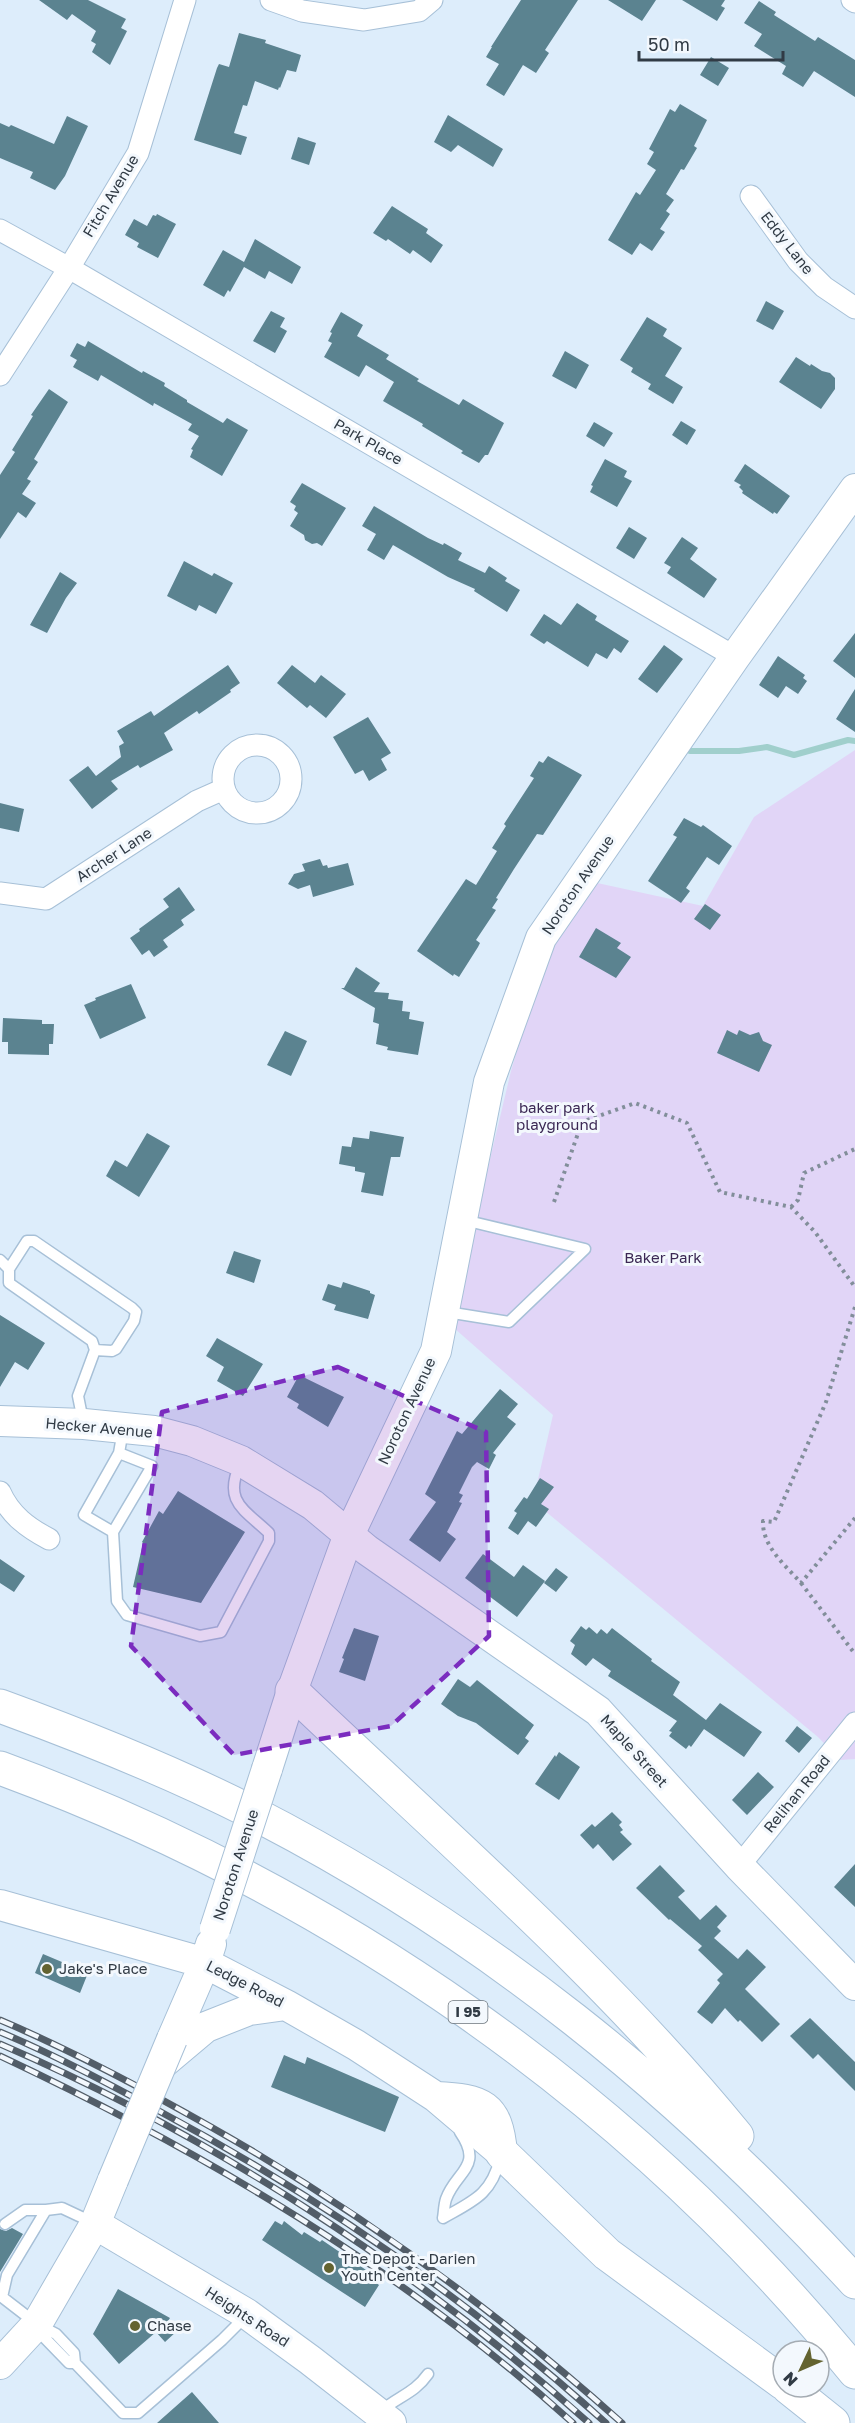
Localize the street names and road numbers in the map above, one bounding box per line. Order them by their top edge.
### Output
street label: Fitch Avenue [78,151,142,240]
street label: Eddy Lane [758,207,818,278]
street label: Park Place [331,414,406,468]
street label: Archer Lane [72,823,155,885]
street label: Noroton Avenue [537,831,617,938]
street label: Noroton Avenue [373,1354,439,1467]
street label: Hecker Avenue [45,1413,154,1441]
street label: Maple Street [597,1710,672,1791]
street label: Relihan Road [759,1751,833,1836]
street label: Noroton Avenue [209,1806,262,1923]
street label: Ledge Road [204,1956,287,2010]
road number: I 95 [448,2001,488,2023]
street label: Heights Road [202,2282,293,2350]

